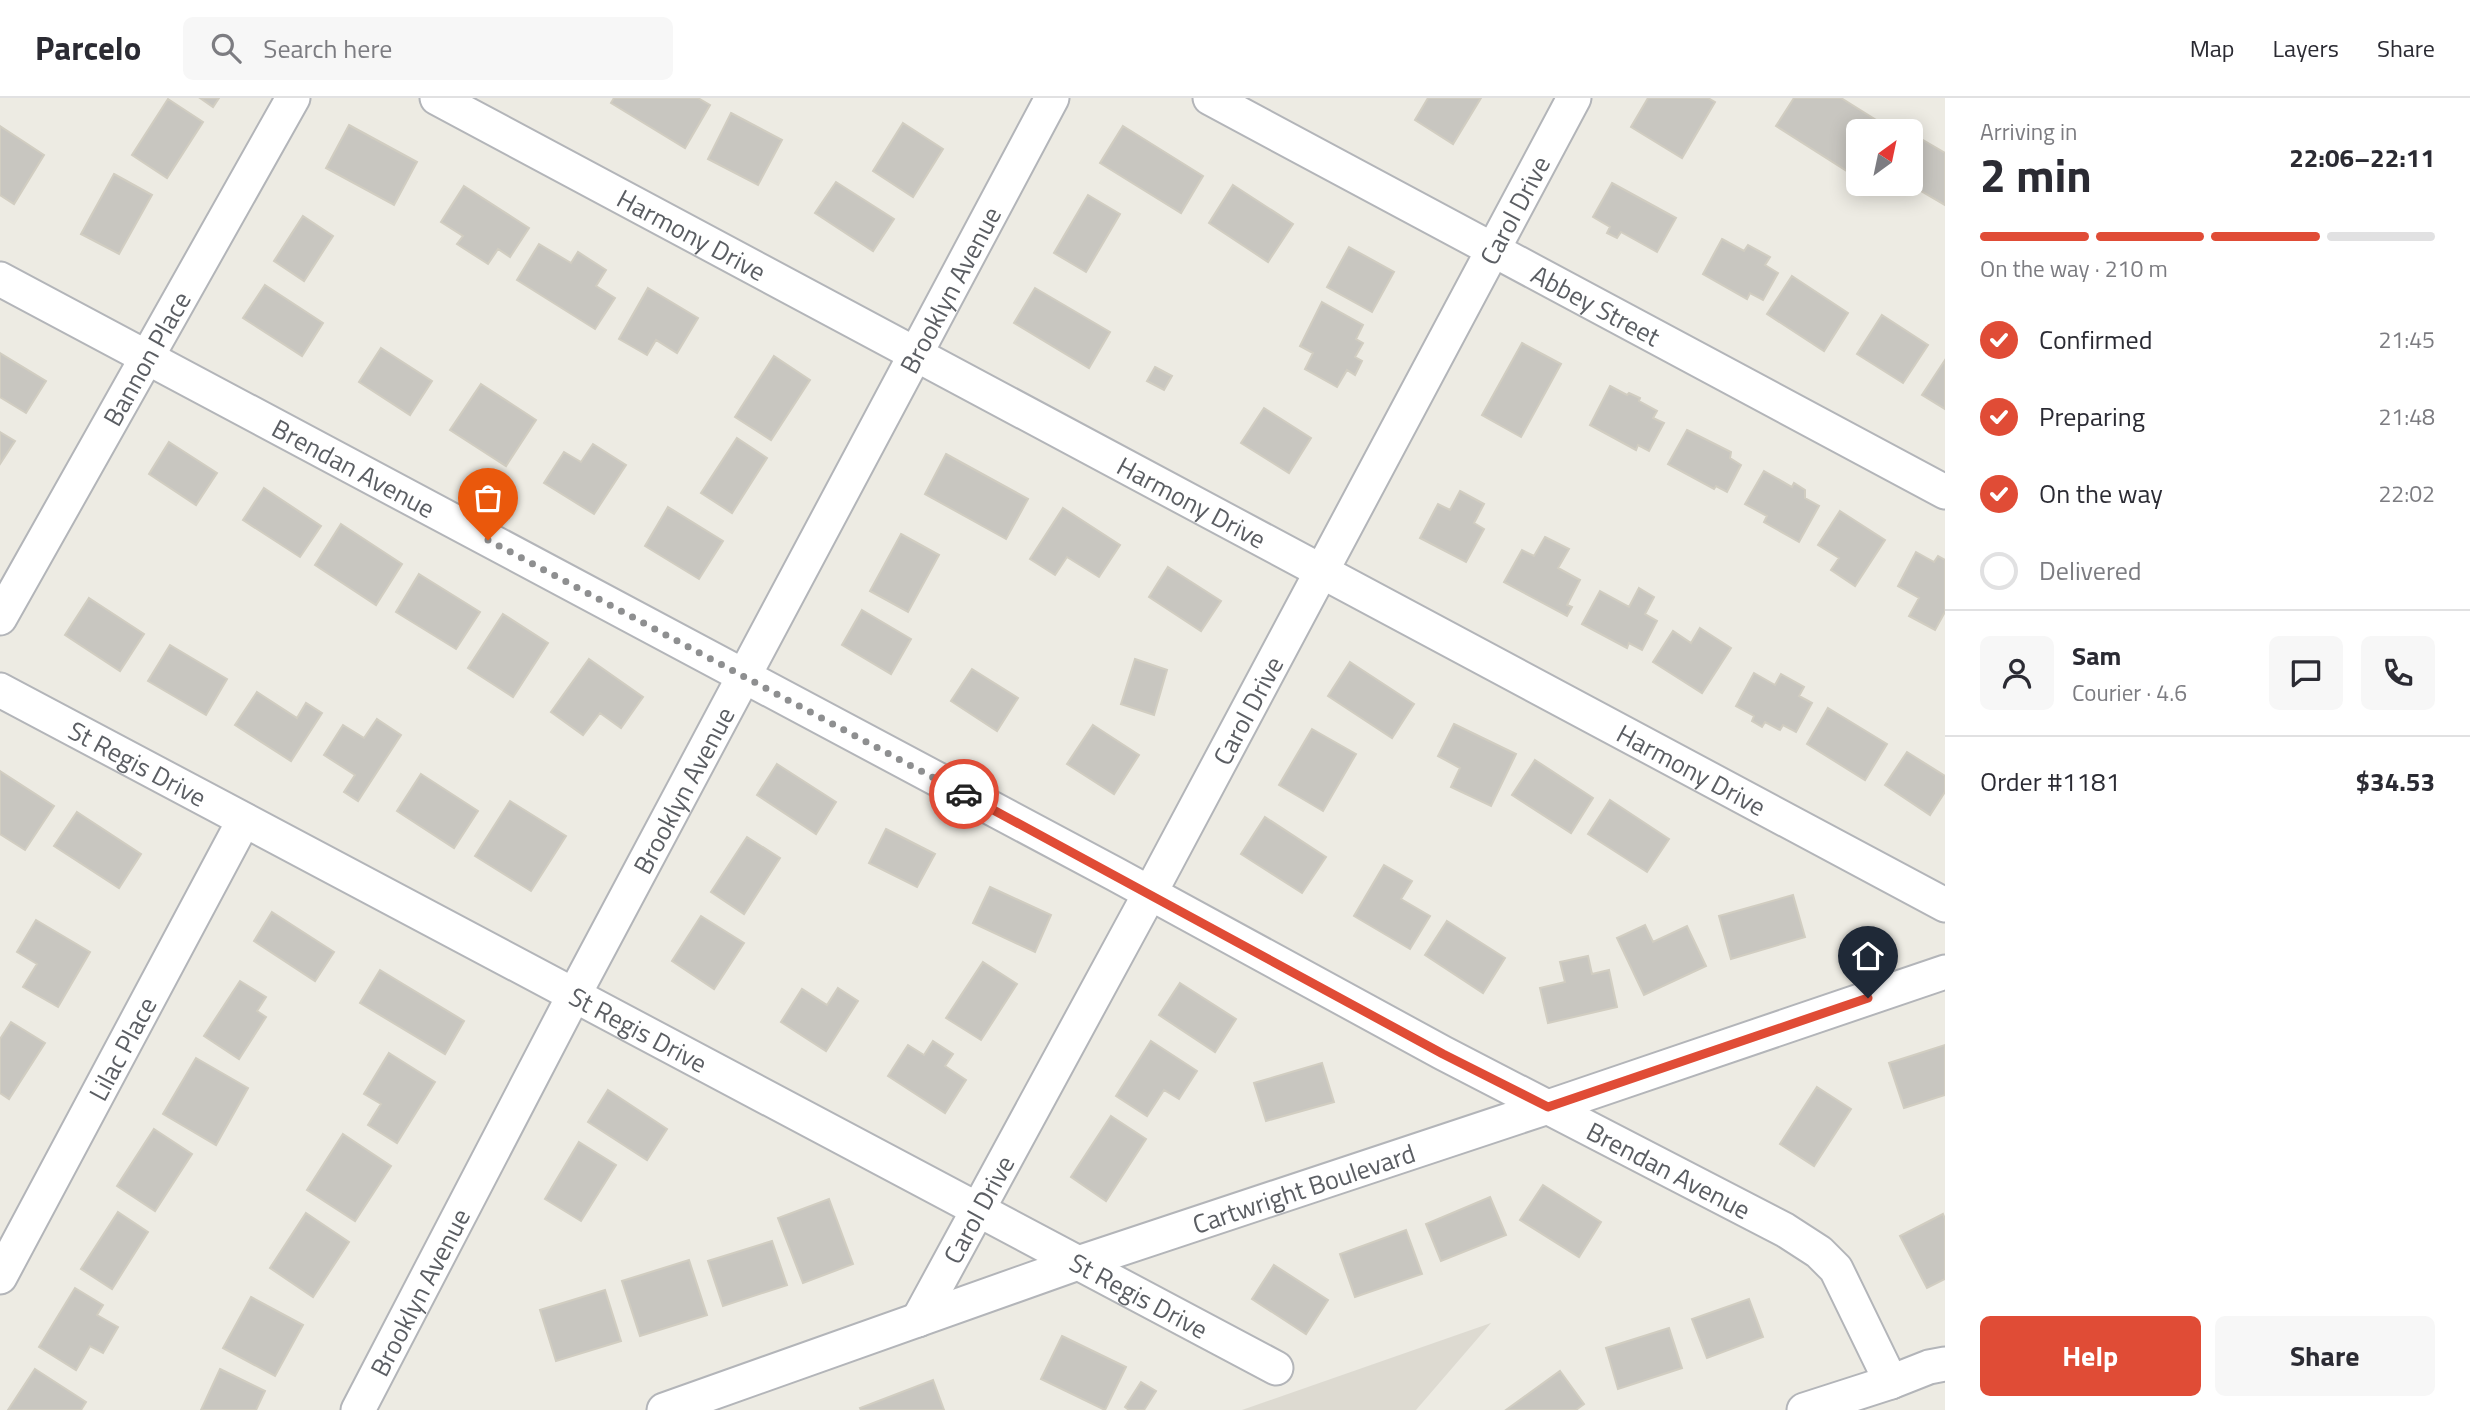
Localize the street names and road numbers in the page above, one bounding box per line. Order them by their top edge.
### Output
street label: Carol Drive [1469,149,1559,271]
street label: Harmony Drive [610,178,773,290]
street label: Brooklyn Avenue [889,199,1010,380]
street label: Abbey Street [1525,254,1667,355]
street label: Bannon Place [93,284,200,433]
street label: Brendan Avenue [265,408,442,527]
street label: Harmony Drive [1110,446,1273,558]
street label: Carol Drive [1202,649,1292,772]
street label: Brooklyn Avenue [623,700,744,881]
street label: St Regis Drive [62,710,214,816]
street label: Harmony Drive [1610,714,1773,825]
street label: St Regis Drive [562,976,715,1082]
street label: Lilac Place [78,989,166,1108]
street label: Brendan Avenue [1580,1111,1758,1229]
street label: Cartwright Boulevard [1187,1133,1420,1243]
street label: Carol Drive [933,1148,1024,1271]
street label: Brooklyn Avenue [360,1201,479,1383]
street label: St Regis Drive [1063,1243,1215,1348]

